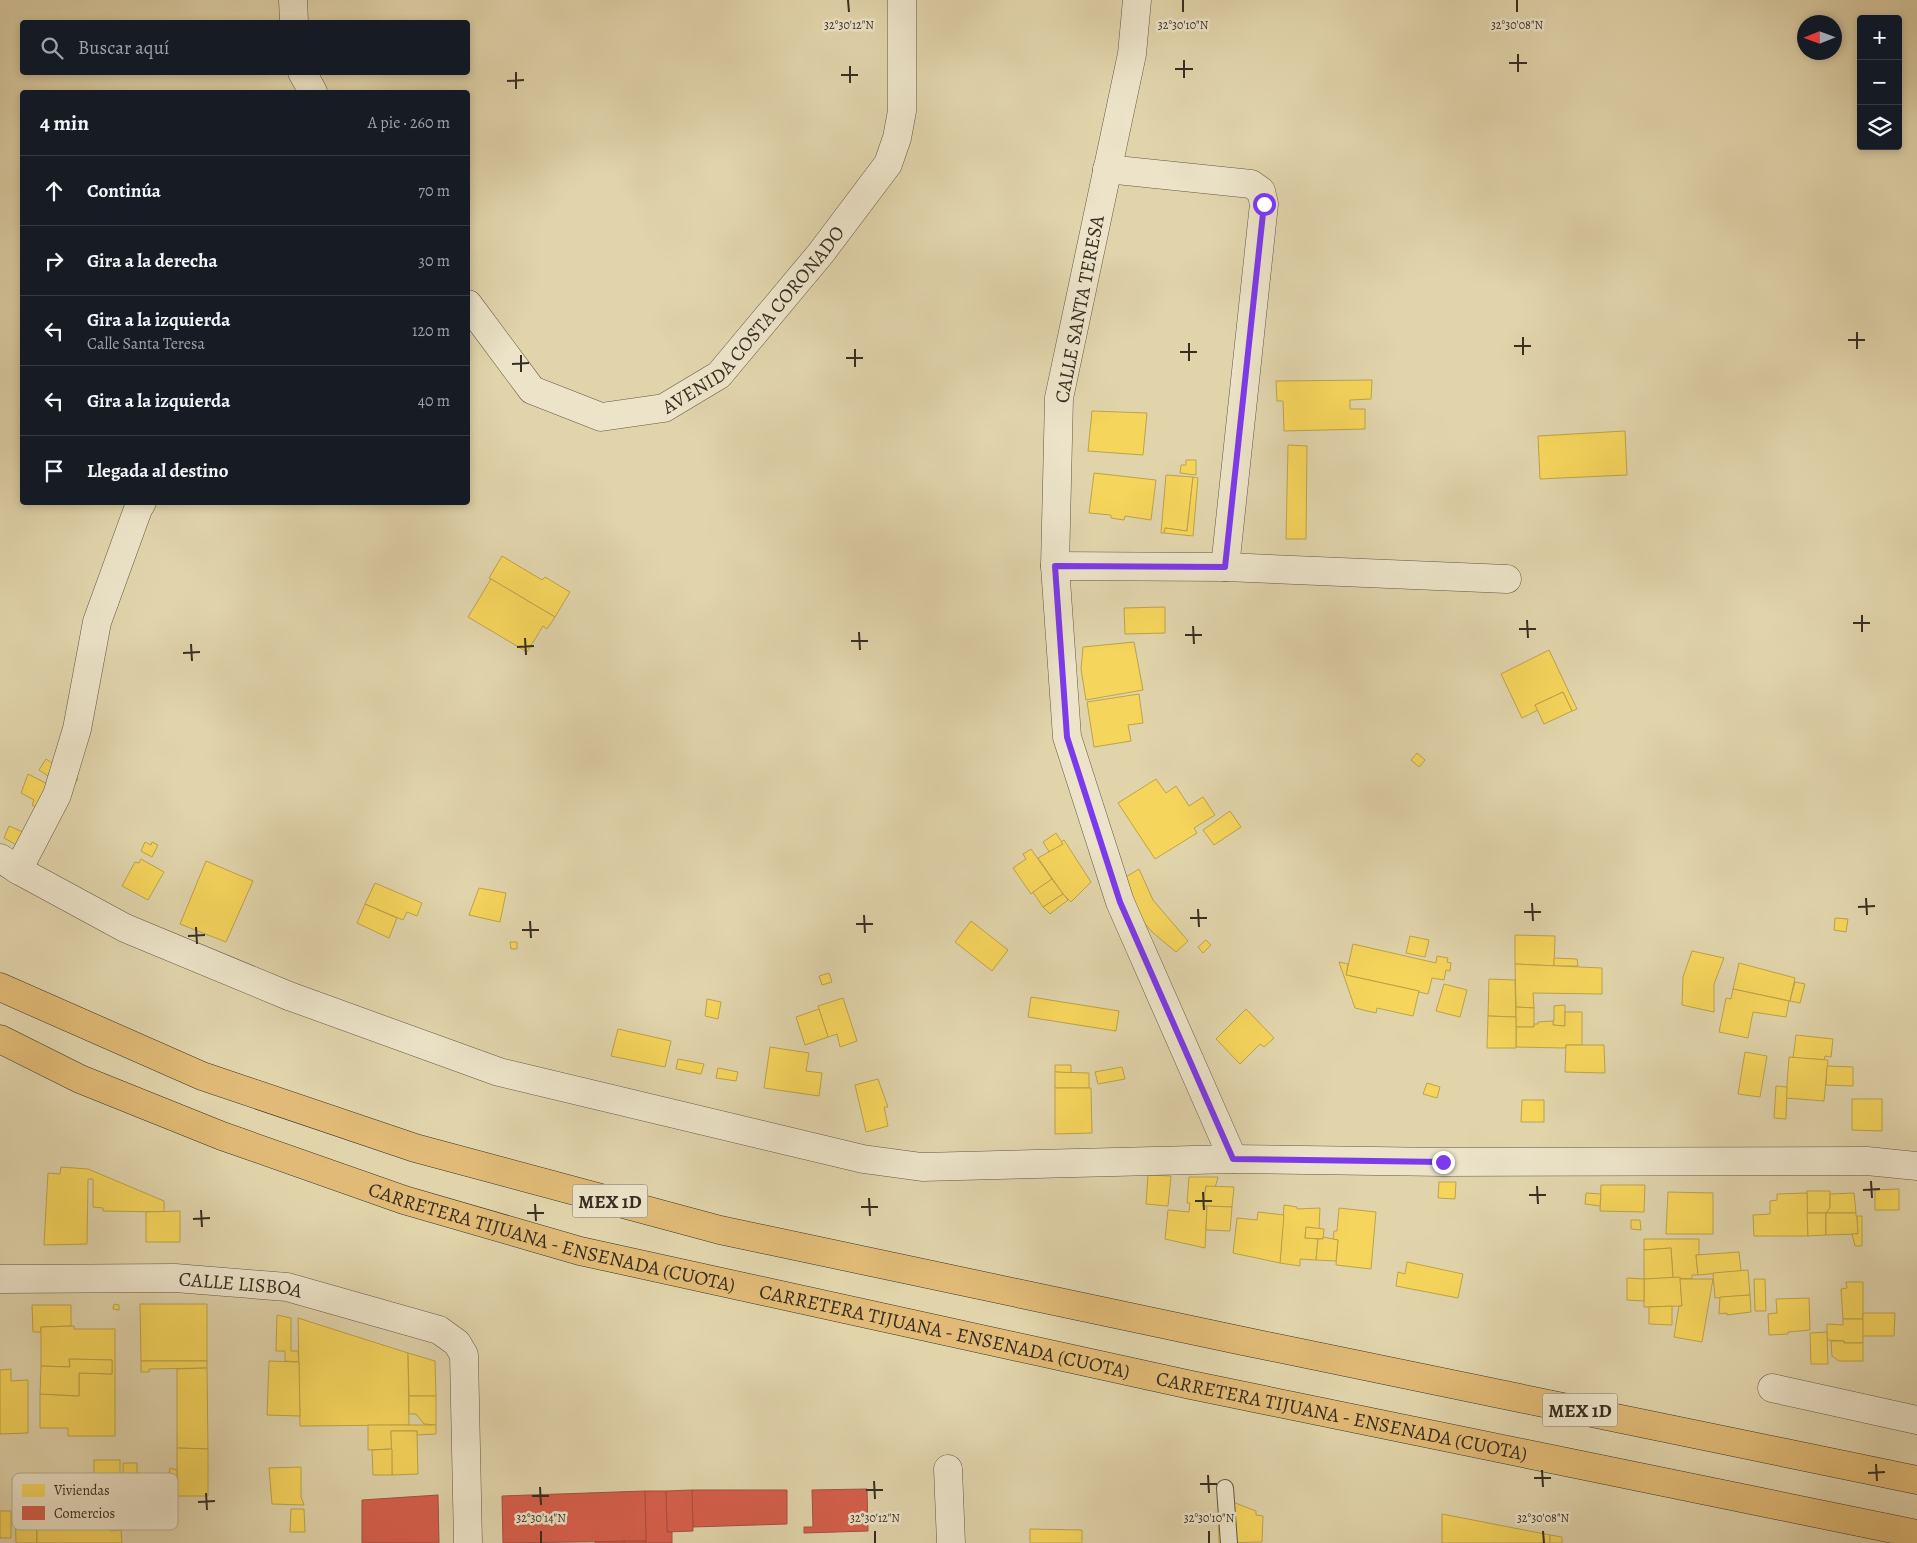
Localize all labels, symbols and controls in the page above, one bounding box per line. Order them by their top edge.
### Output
north arrow [1797,15,1842,60]
map controls [1857,15,1902,150]
button: + [1857,15,1902,60]
text: 32°30'12"N [824,17,874,33]
text: 32°30'10"N [1158,17,1209,33]
text: 32°30'08"N [1491,17,1543,33]
search box [20,20,470,75]
icon: search [38,34,66,62]
text: Buscar aquí [78,35,169,61]
button: − [1857,60,1902,105]
button: layers [1857,105,1902,150]
text: 4 min [40,109,89,137]
text: A pie · 260 m [368,112,450,134]
icon: ahead [40,177,68,205]
text: Continúa [87,178,161,204]
text: 70 m [418,180,450,202]
route start [1253,193,1276,216]
street label: CALLE SANTA TERESA [1048,213,1111,405]
street label: AVENIDA COSTA CORONADO [656,220,851,421]
icon: right [40,247,68,275]
text: Gira a la derecha [87,248,218,274]
text: 30 m [418,250,450,272]
text: Gira a la izquierda [87,307,230,333]
icon: left [40,317,68,345]
text: 120 m [412,320,450,342]
text: Calle Santa Teresa [87,333,205,355]
icon: left [40,387,68,415]
text: Gira a la izquierda [87,388,230,414]
text: 40 m [418,390,450,412]
icon: arrive [40,457,68,485]
text: Llegada al destino [87,458,229,484]
route end [1432,1151,1455,1174]
street label: CARRETERA TIJUANA - ENSENADA (CUOTA) [365,1176,738,1299]
road number: MEX 1D [572,1184,648,1218]
street label: CALLE LISBOA [178,1265,306,1305]
street label: CARRETERA TIJUANA - ENSENADA (CUOTA) [757,1278,1132,1385]
street label: CARRETERA TIJUANA - ENSENADA (CUOTA) [1153,1365,1530,1468]
road number: MEX 1D [1542,1394,1618,1426]
legend [12,1473,178,1530]
text: Viviendas [53,1481,110,1500]
text: Comercios [54,1504,115,1523]
text: 32°30'14"N [516,1510,566,1526]
text: 32°30'12"N [850,1510,900,1526]
text: 32°30'10"N [1184,1510,1235,1526]
text: 32°30'08"N [1517,1510,1569,1526]

